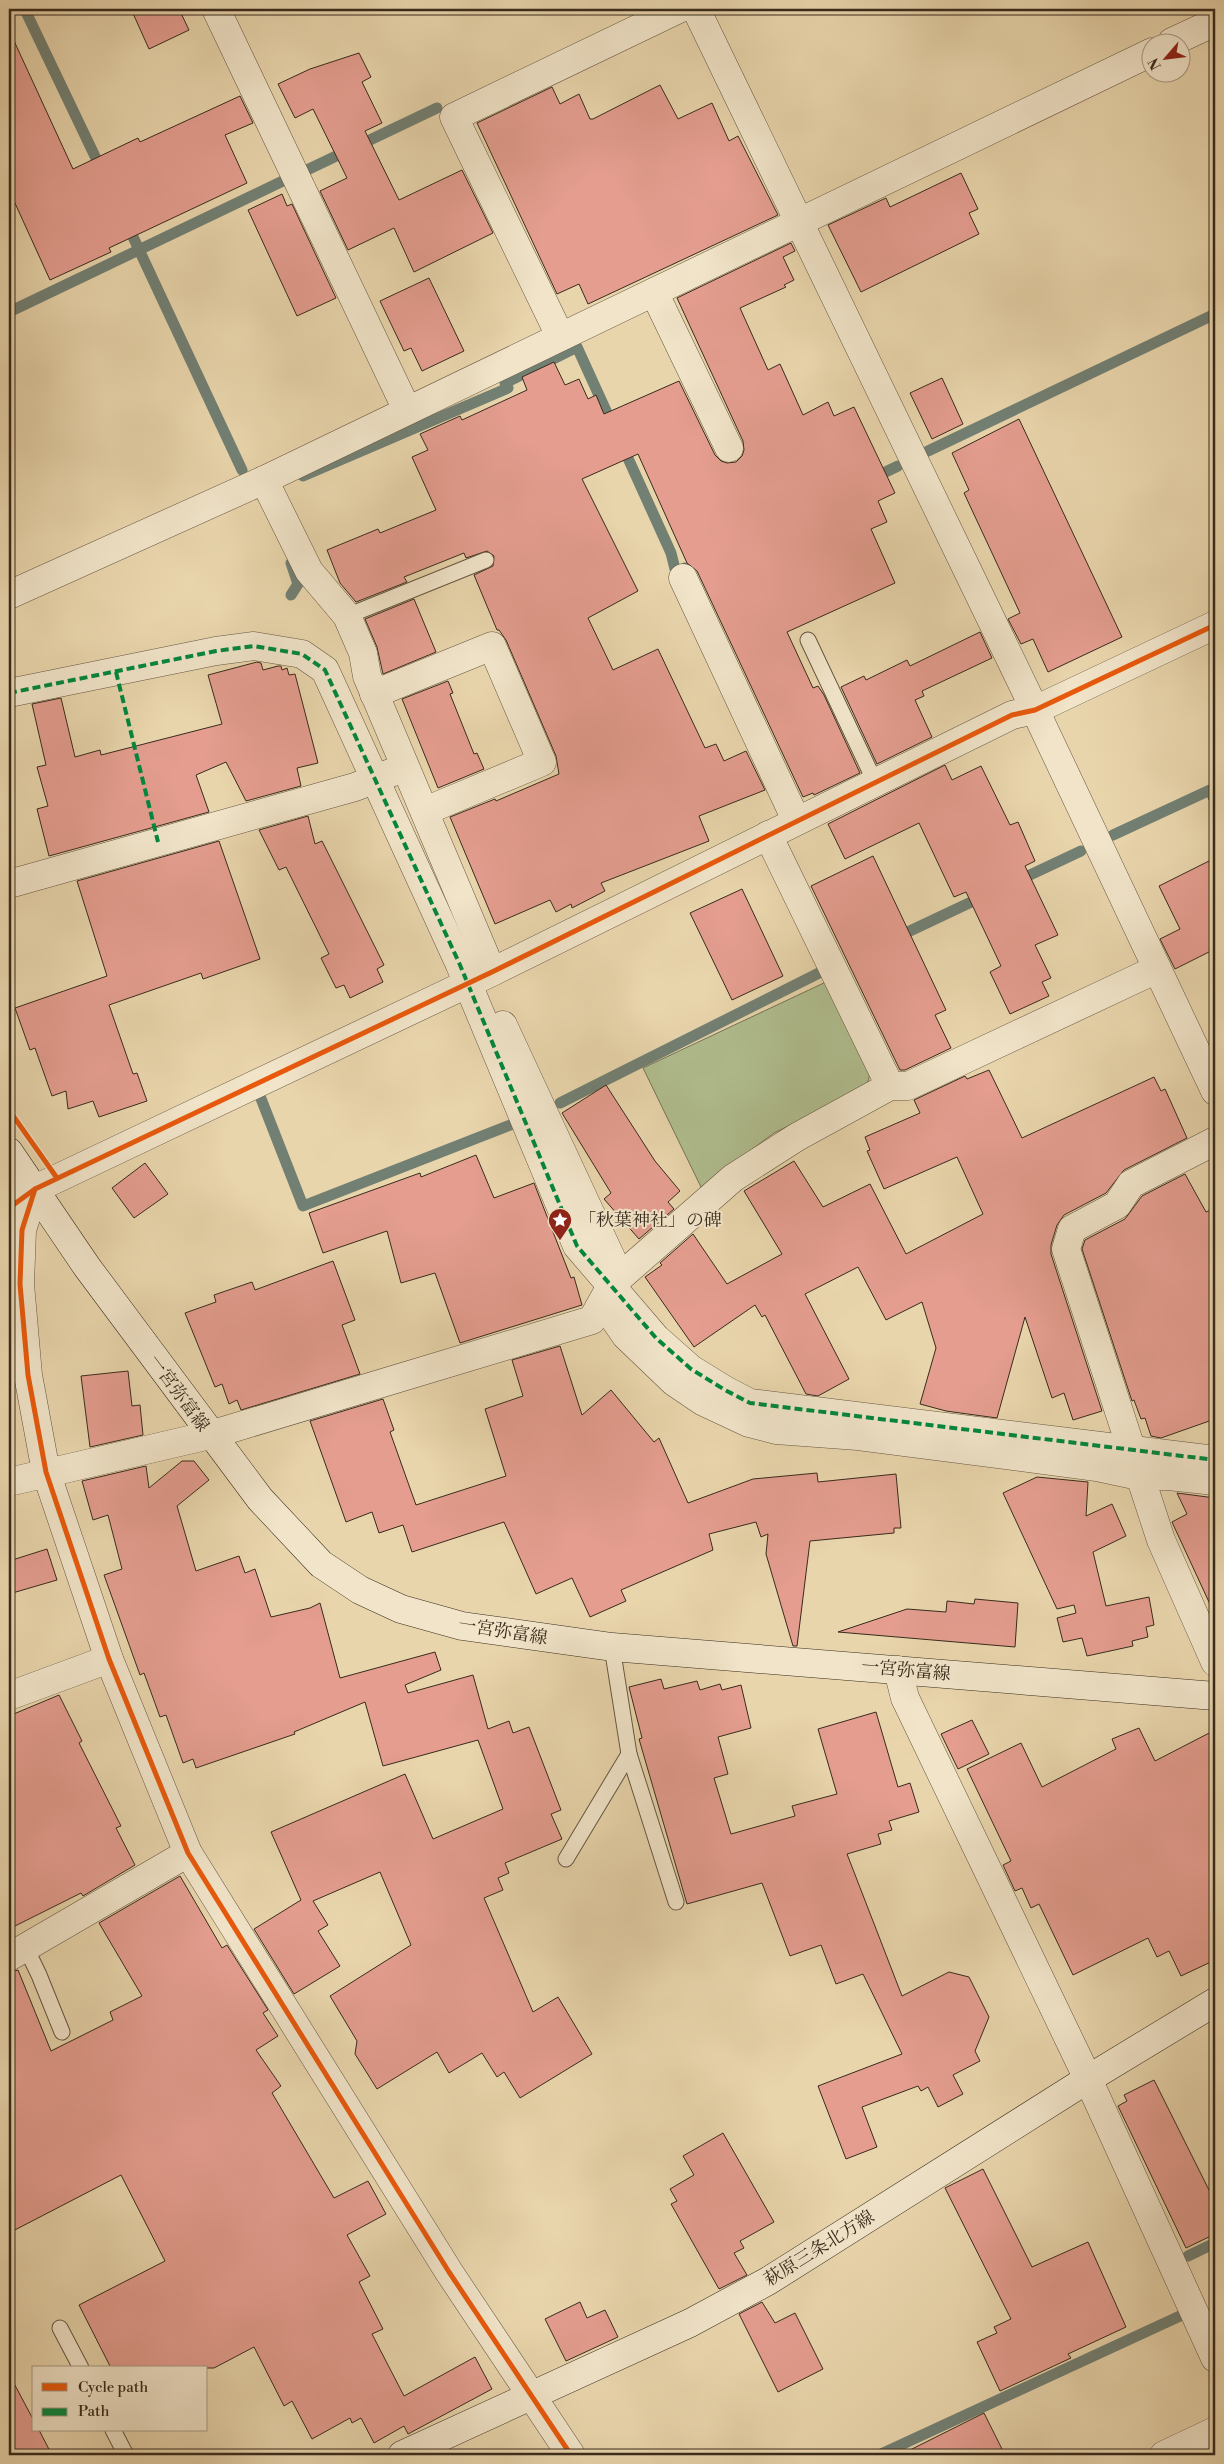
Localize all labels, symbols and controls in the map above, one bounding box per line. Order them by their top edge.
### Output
north arrow [1142,32,1192,82]
text: N [1145,55,1166,73]
place icon: 「秋葉神社」の碑 [547,1207,573,1241]
place label: 「秋葉神社」の碑 [578,1209,722,1232]
street label: 一宮弥富線 [143,1350,214,1436]
street label: 一宮弥富線 [457,1613,549,1650]
street label: 一宮弥富線 [860,1655,952,1686]
street label: 萩原三条北方線 [760,2205,879,2292]
legend [32,2366,208,2432]
text: Cycle path [78,2378,148,2397]
text: Path [78,2402,110,2421]

